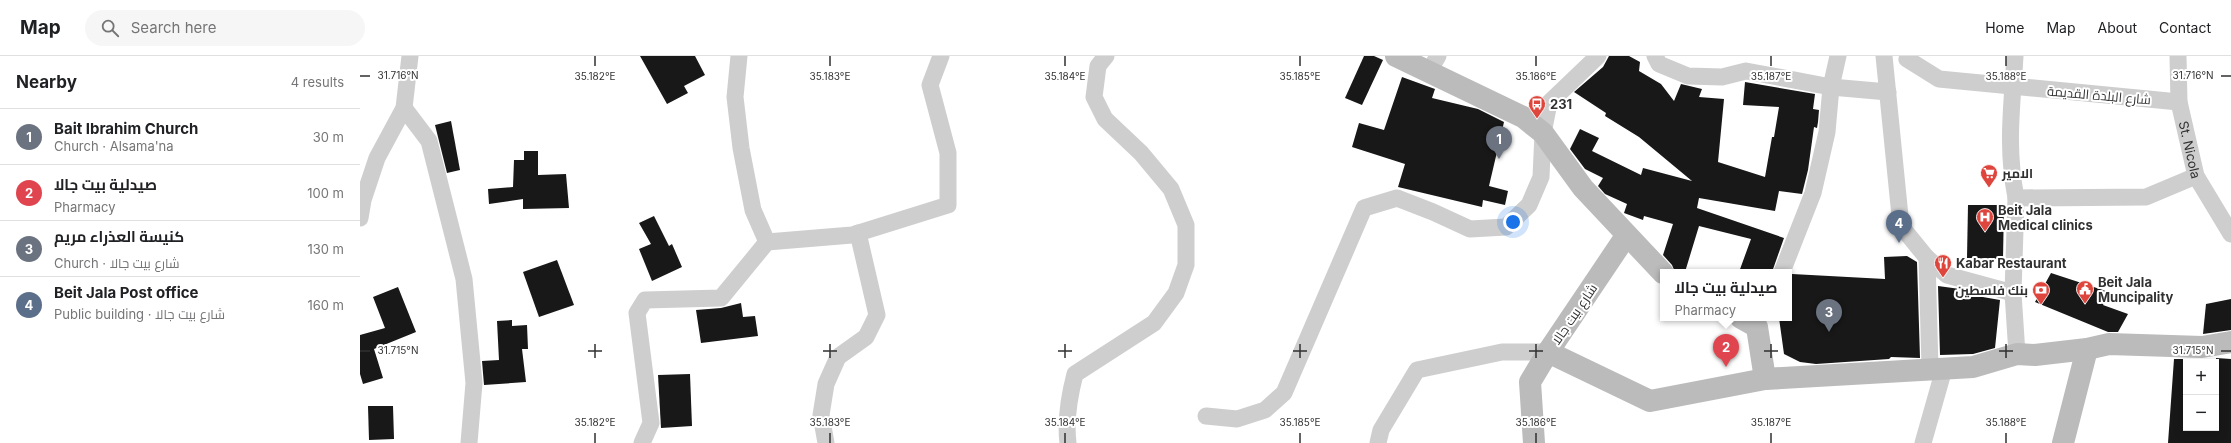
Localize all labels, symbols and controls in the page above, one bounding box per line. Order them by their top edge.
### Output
search box [85,10,365,46]
text: Map [20,16,61,39]
icon: search [99,17,121,39]
text: Search here [131,18,216,37]
text: Home [1985,19,2024,36]
text: Map [2046,19,2076,36]
text: About [2098,19,2137,36]
text: Contact [2159,19,2211,36]
text: 31.716°N [377,69,419,81]
text: 31.716°N [2172,69,2214,81]
text: 35.182°E [575,70,615,82]
text: 35.183°E [810,70,850,82]
text: 35.184°E [1044,70,1086,82]
text: 35.185°E [1280,70,1320,82]
text: 35.186°E [1515,70,1557,82]
text: 35.187°E [1751,70,1791,82]
text: 35.188°E [1986,70,2026,82]
text: Nearby [16,72,77,92]
text: 4 results [291,74,344,90]
street label: شارع البلدة القديمة [2046,82,2152,108]
bus stop icon: 231 [1527,94,1547,119]
place label: 231 [1550,96,1572,112]
text: Bait Ibrahim Church [54,119,198,138]
street label: St. Nicola [2176,119,2204,180]
pin: 1 [1486,126,1512,159]
text: 1 [26,129,32,145]
text: 30 m [313,129,344,145]
text: Church · Alsama'na [54,138,174,154]
supermarket icon: الامير [1979,163,1999,188]
place label: الامير [2001,165,2033,181]
text: صيدلية بيت جالا [54,175,157,194]
text: 2 [25,185,33,201]
text: 100 m [307,185,344,201]
text: Pharmacy [54,199,116,215]
place label: Beit Jala Medical clinics [1998,202,2093,233]
hospital icon: Beit Jala Medical clinics [1975,207,1995,232]
pin: 4 [1886,210,1912,243]
your location [1503,212,1523,232]
text: كنيسة العذراء مريم [54,227,184,246]
text: 3 [25,241,33,257]
text: 130 m [307,241,344,257]
restaurant icon: Kabar Restaurant [1933,253,1953,278]
text: Church · شارع بيت جالا [54,255,180,271]
place label: Kabar Restaurant [1956,255,2067,271]
popup [1660,269,1792,321]
place label: Beit Jala Muncipality [2098,274,2173,305]
text: صيدلية بيت جالا [1675,278,1777,297]
public building icon: Beit Jala Muncipality [2075,279,2095,304]
bank icon: بنك فلسطين [2031,280,2051,305]
street label: شارع بيت جالا [1548,281,1601,348]
place label: بنك فلسطين [1955,282,2028,298]
text: Beit Jala Post office [54,283,198,302]
text: 4 [25,297,33,313]
text: 160 m [307,297,344,313]
pin: 3 [1816,299,1842,332]
text: Pharmacy [1675,302,1736,318]
text: Public building · شارع بيت جالا [54,306,225,322]
pin: 2 [1713,334,1739,367]
text: 31.715°N [378,344,418,356]
text: 31.715°N [2173,344,2213,356]
map controls [2183,359,2219,431]
button: + [2183,359,2219,395]
button: − [2183,395,2219,431]
text: 35.182°E [575,416,615,428]
text: 35.183°E [810,416,850,428]
text: 35.184°E [1044,416,1086,428]
text: 35.185°E [1280,416,1320,428]
text: 35.186°E [1515,416,1557,428]
text: 35.187°E [1751,416,1791,428]
text: 35.188°E [1986,416,2026,428]

